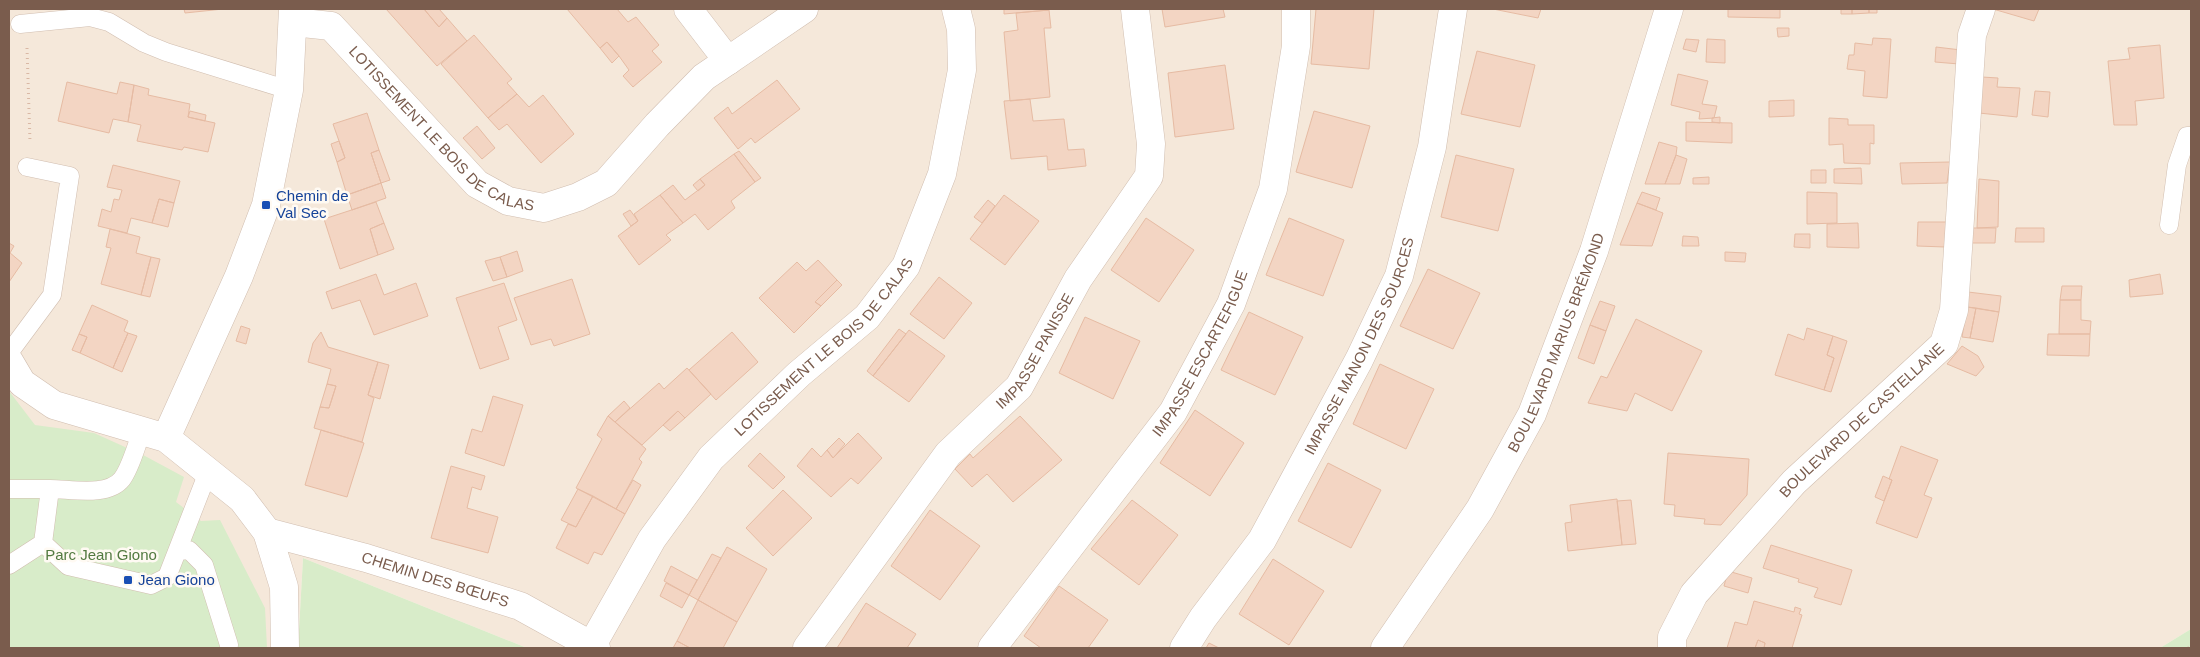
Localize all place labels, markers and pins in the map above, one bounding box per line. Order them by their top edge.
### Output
place label: Chemin de Val Sec [276,187,349,221]
marker: Chemin de Val Sec [260,199,272,211]
place label: Jean Giono [138,571,215,588]
marker: Jean Giono [122,574,134,586]

